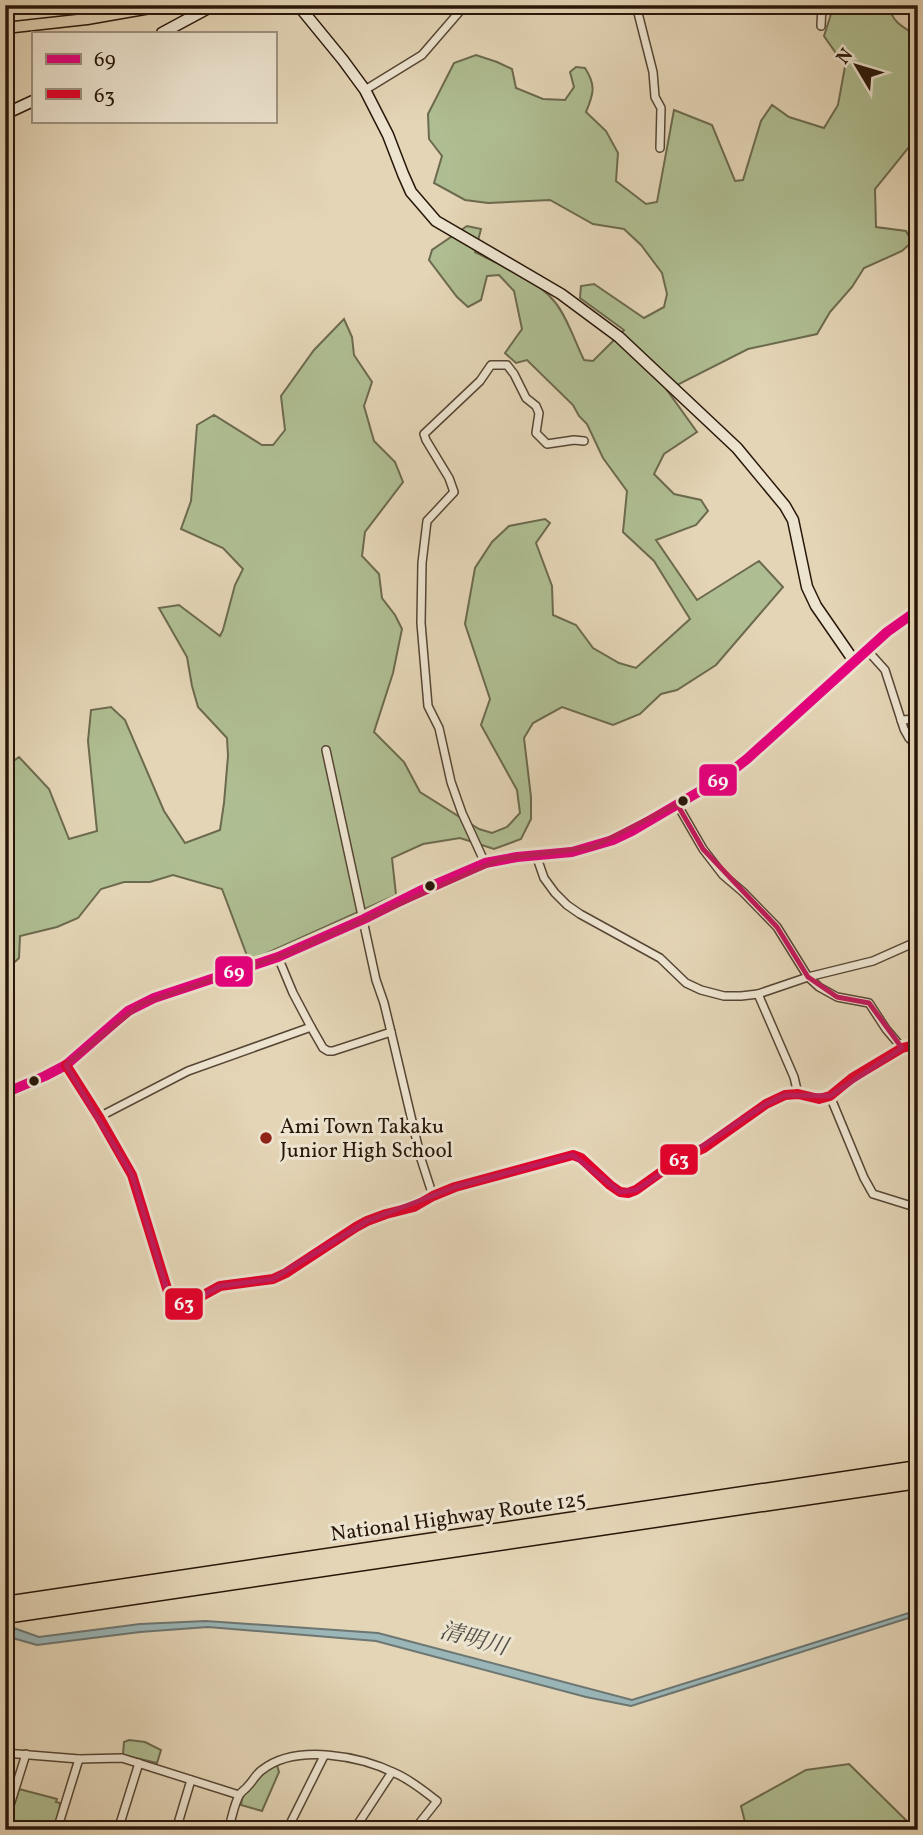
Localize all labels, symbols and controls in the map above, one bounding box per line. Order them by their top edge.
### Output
legend [32,32,276,122]
north arrow [822,32,892,102]
text: N [831,43,860,70]
text: 69 [94,46,116,75]
text: 63 [94,82,115,111]
line badge: 69 [698,763,738,797]
text: 69 [708,769,728,795]
unlabelled marker [676,794,690,808]
unlabelled marker [423,879,437,893]
line badge: 69 [214,955,254,988]
text: 69 [224,960,244,986]
unlabelled marker [27,1074,41,1088]
place label: Ami Town Takaku Junior High School [280,1113,453,1166]
marker: Ami Town Takaku Junior High School [258,1130,274,1146]
line badge: 63 [659,1143,699,1176]
text: 63 [669,1148,689,1174]
line badge: 63 [164,1287,204,1321]
text: 63 [174,1292,194,1318]
street label: National Highway Route 125 [329,1485,588,1550]
water label: 清明川 [436,1616,514,1665]

